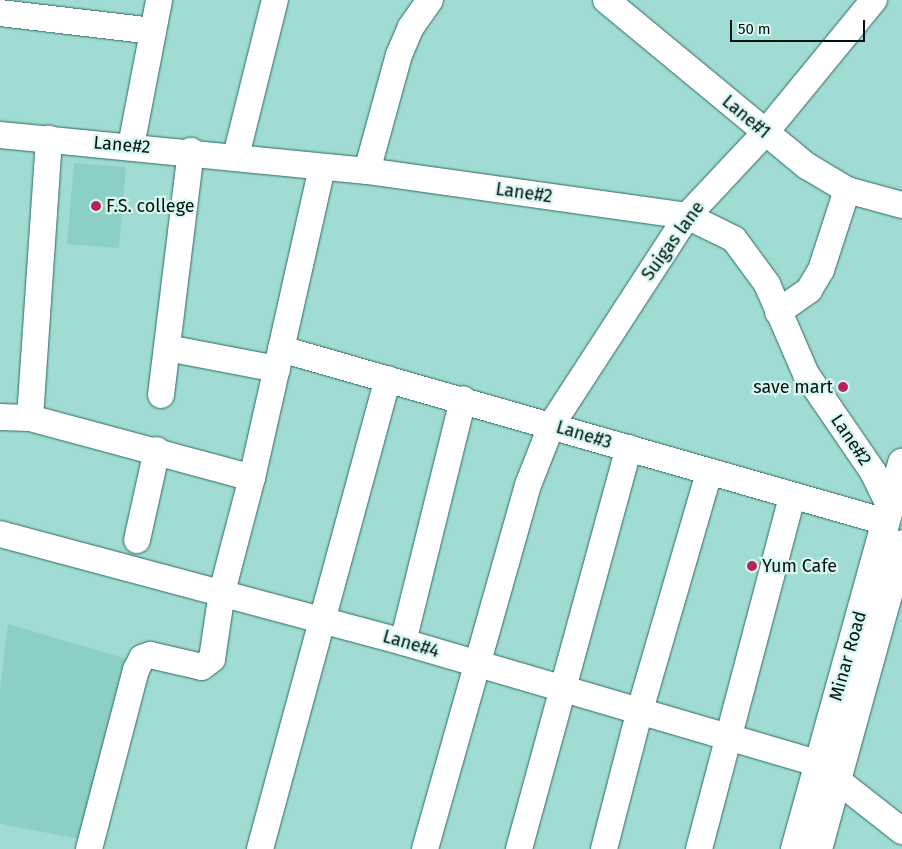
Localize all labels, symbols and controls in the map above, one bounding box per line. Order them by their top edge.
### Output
scale bar [732,10,867,42]
text: 50 m [738,20,771,38]
street label: Lane#1 [718,91,774,143]
street label: Lane#2 [93,132,151,158]
street label: Lane#2 [494,178,554,208]
place label: F.S. college [106,195,195,217]
street label: Suigas lane [637,197,709,285]
marker: F.S. college [90,200,102,212]
place label: save mart [753,376,833,398]
marker: save mart [837,381,849,393]
street label: Lane#2 [826,410,876,470]
street label: Lane#3 [554,416,614,454]
place label: Yum Cafe [762,555,837,577]
marker: Yum Cafe [746,560,758,572]
street label: Minar Road [825,608,871,704]
street label: Lane#4 [380,626,442,662]

